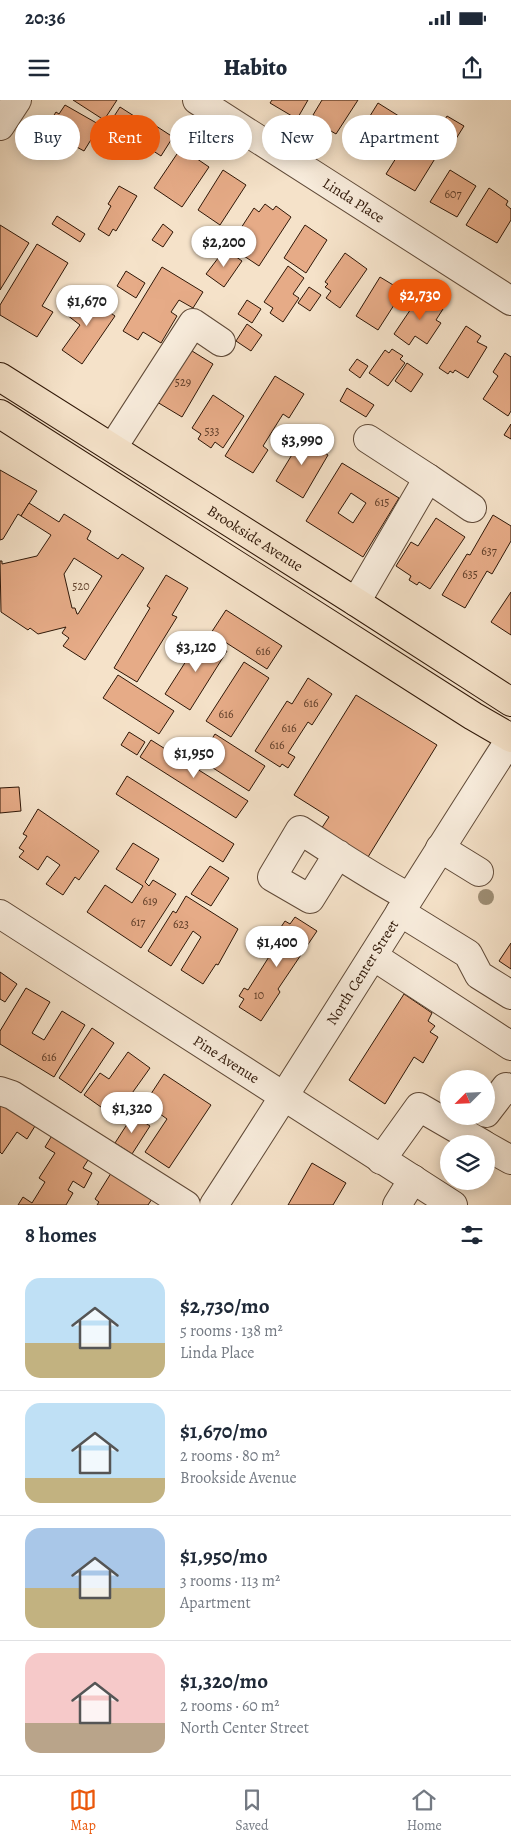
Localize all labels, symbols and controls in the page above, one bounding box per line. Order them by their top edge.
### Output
text: 20:36 [25,5,65,31]
text: Habito [224,53,287,83]
icon: menu [25,54,53,82]
icon: share [458,54,486,82]
chip: Buy [15,115,80,160]
chip: Rent [90,115,160,160]
chip: Filters [170,115,252,160]
chip: New [262,115,332,160]
chip: Apartment [342,115,457,160]
street label: Linda Place [319,173,389,228]
house number: 607 [445,186,462,202]
pin: $2,200 [183,226,265,268]
text: $2,200 [202,231,246,253]
pin: $2,730 [379,278,461,321]
pin: $1,670 [46,284,128,327]
text: $2,730 [399,284,441,306]
text: $1,670 [67,290,107,312]
house number: 529 [175,374,191,390]
house number: 533 [204,423,220,439]
pin: $3,990 [261,424,343,466]
text: $3,990 [281,429,323,451]
house number: 615 [375,494,389,510]
street label: Brookside Avenue [204,501,307,576]
house number: 637 [481,543,498,559]
house number: 635 [462,566,478,582]
house number: 520 [72,578,90,594]
pin: $3,120 [155,630,237,673]
text: $3,120 [176,636,216,658]
house number: 616 [255,643,271,659]
house number: 616 [303,695,319,711]
house number: 616 [218,706,234,722]
house number: 616 [281,720,297,736]
pin: $1,950 [153,736,235,779]
house number: 616 [269,737,285,753]
text: $1,950 [174,742,214,764]
house number: 619 [142,893,158,909]
house number: 617 [131,914,146,930]
house number: 623 [173,916,189,932]
street label: North Center Street [322,916,403,1029]
pin: $1,400 [236,926,318,968]
text: $1,400 [256,931,298,953]
house number: 10 [254,987,264,1003]
street label: Pine Avenue [189,1031,264,1088]
house number: 616 [41,1049,57,1065]
north arrow [440,1070,495,1125]
map controls [440,1070,495,1190]
pin: $1,320 [91,1092,173,1134]
text: $1,320 [112,1097,152,1119]
button: layers [440,1135,495,1190]
text: 8 homes [25,1221,97,1249]
icon: filters [458,1221,486,1249]
text: $2,730/mo [180,1292,269,1320]
icon: home [65,1298,125,1358]
text: 5 rooms · 138 m² [180,1320,283,1342]
text: Linda Place [180,1342,255,1364]
text: $1,670/mo [180,1417,268,1445]
icon: home [65,1423,125,1483]
text: 2 rooms · 80 m² [180,1445,280,1467]
text: Brookside Avenue [180,1467,297,1489]
text: $1,950/mo [180,1542,268,1570]
icon: home [65,1548,125,1608]
text: 3 rooms · 113 m² [180,1570,280,1592]
text: Apartment [180,1592,251,1614]
text: $1,320/mo [180,1667,268,1695]
icon: home [65,1673,125,1733]
text: 2 rooms · 60 m² [180,1695,280,1717]
text: North Center Street [180,1717,309,1739]
tab: Map [69,1786,97,1835]
tab: Saved [235,1786,269,1835]
tab: Home [407,1786,442,1835]

